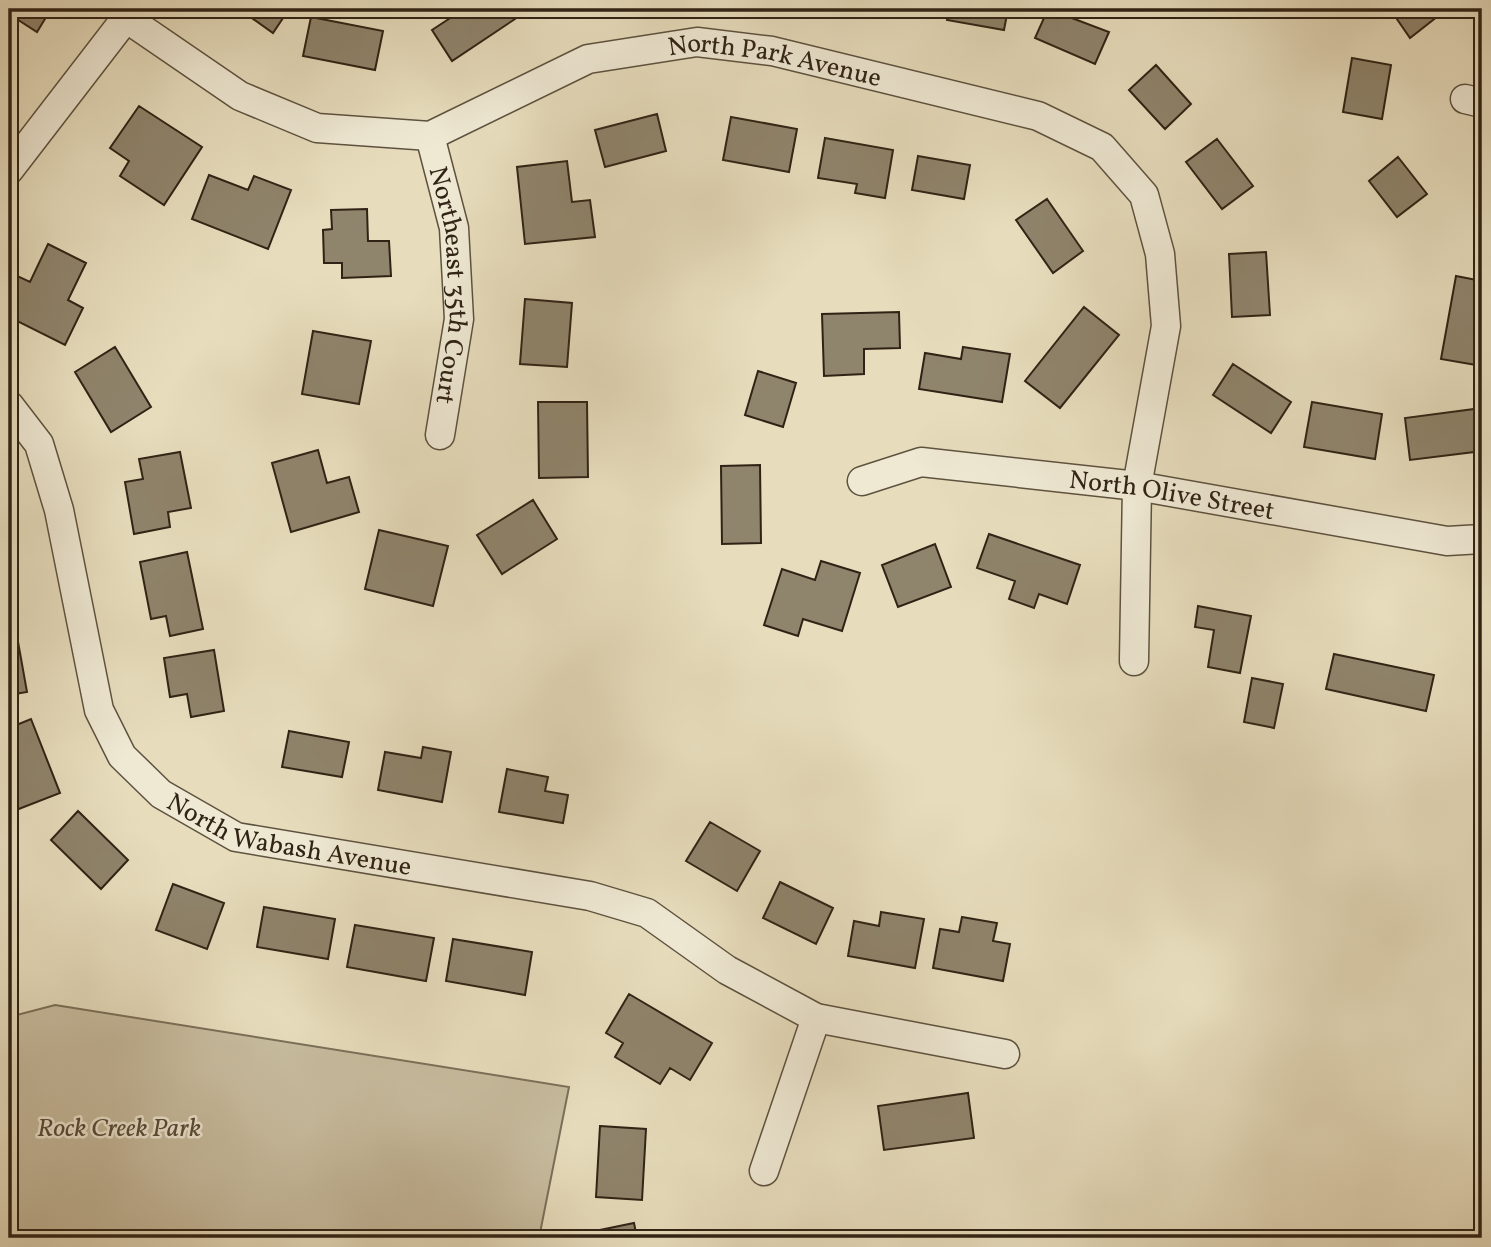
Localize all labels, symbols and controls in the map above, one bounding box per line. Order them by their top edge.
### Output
street label: North Park Avenue [665,26,885,97]
street label: Northeast 35th Court [419,163,475,407]
street label: North Olive Street [1067,463,1277,530]
street label: North Wabash Avenue [160,785,414,886]
park label: Rock Creek Park [37,1111,201,1147]

